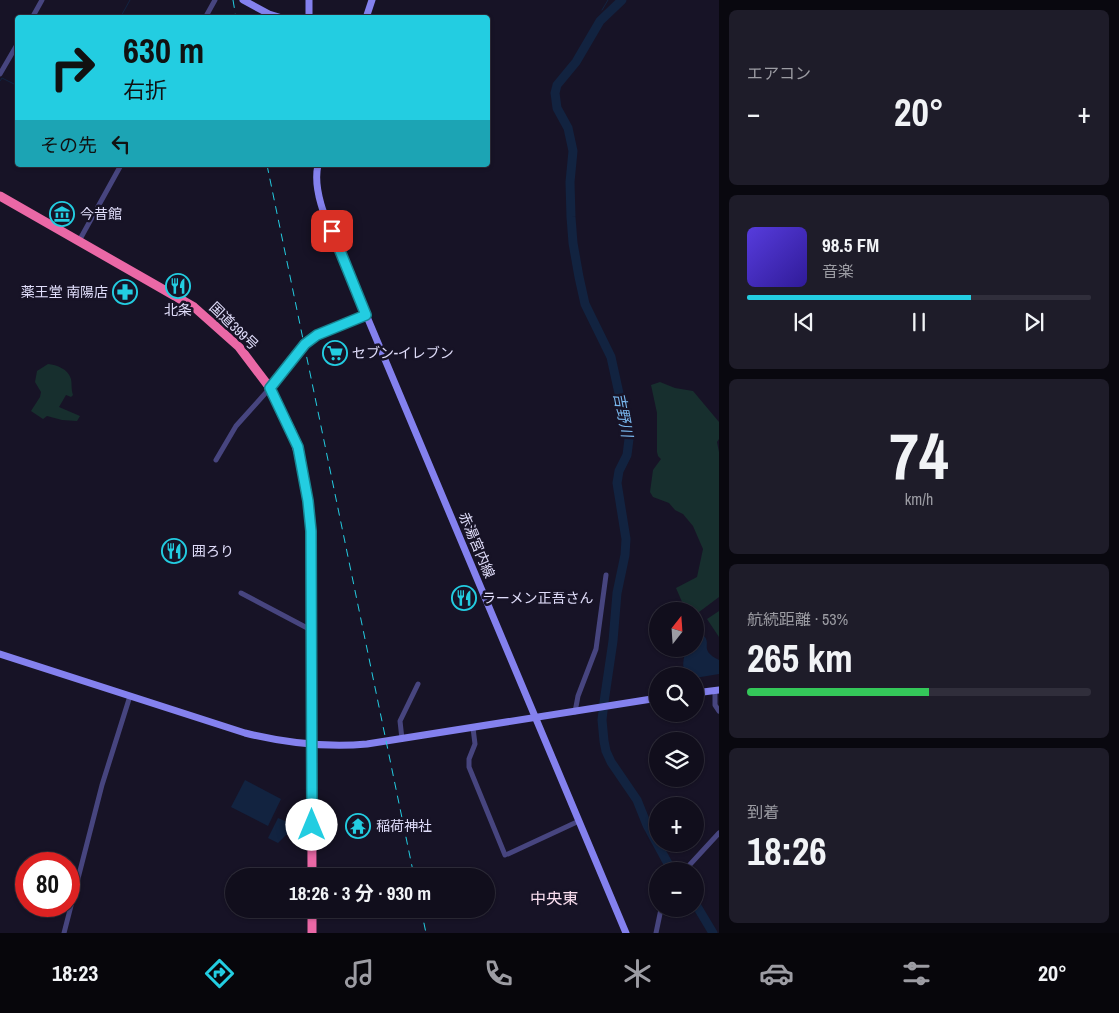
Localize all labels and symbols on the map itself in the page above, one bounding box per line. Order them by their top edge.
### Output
museum icon: 今昔館 [49,201,75,227]
place label: 今昔館 [80,205,122,223]
pin [311,210,353,252]
restaurant icon: 北条 [165,273,191,299]
pharmacy icon: 薬王堂 南陽店 [112,279,138,305]
place label: 薬王堂 南陽店 [21,283,108,301]
street label: 国道399号 [206,298,262,354]
place label: 北条 [164,301,192,319]
supermarket icon: セブン-イレブン [322,340,348,366]
place label: セブン-イレブン [352,344,454,362]
water label: 吉野川 [609,391,638,441]
street label: 赤湯宮内線 [455,509,499,581]
restaurant icon: 囲ろり [161,538,187,564]
place label: 囲ろり [192,542,234,560]
restaurant icon: ラーメン正吾さん [451,585,477,611]
place label: ラーメン正吾さん [482,589,593,607]
north arrow [649,602,704,658]
position arrow [285,798,337,850]
temple icon: 稲荷神社 [345,813,371,839]
place label: 稲荷神社 [376,817,432,835]
speed limit sign: 80 [15,852,80,917]
district label: 中央東 [530,887,578,909]

